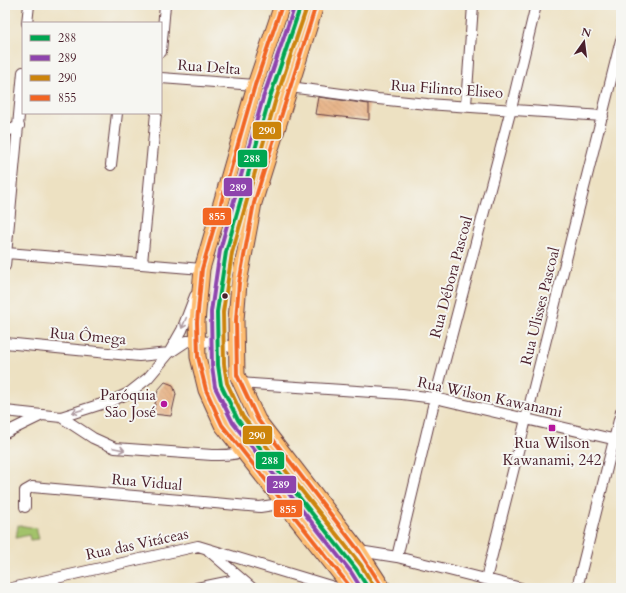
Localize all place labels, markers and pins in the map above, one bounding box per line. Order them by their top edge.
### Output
unlabelled marker [220,291,230,301]
place label: Paróquia São José [100,385,157,422]
marker: Paróquia São José [159,399,169,409]
marker: Rua Wilson Kawanami, 242 [547,423,557,433]
place label: Rua Wilson Kawanami, 242 [503,433,602,470]

